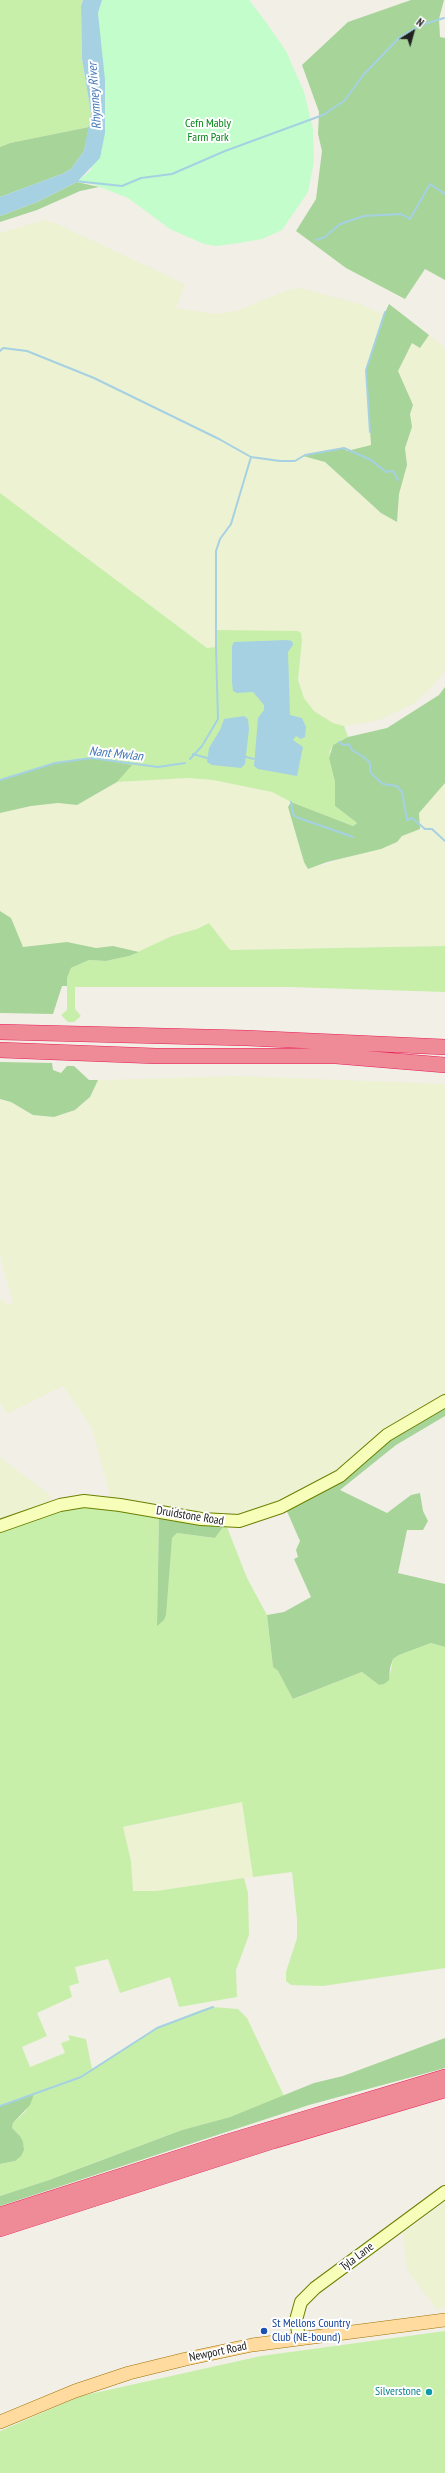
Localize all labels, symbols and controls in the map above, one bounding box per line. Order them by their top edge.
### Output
north arrow [393,12,433,52]
text: N [414,15,427,30]
water label: Rhymney River [85,62,105,130]
park label: Cefn Mably Farm Park [185,117,231,145]
water label: Nant Mwlan [88,743,144,765]
street label: Druidstone Road [155,1504,225,1528]
street label: Tyla Lane [337,2240,377,2274]
place label: St Mellons Country Club (NE-bound) [272,2317,350,2345]
marker: St Mellons Country Club (NE-bound) [259,2326,269,2336]
street label: Newport Road [188,2339,248,2365]
place label: Silverstone [375,2385,421,2399]
marker: Silverstone [424,2387,434,2397]

